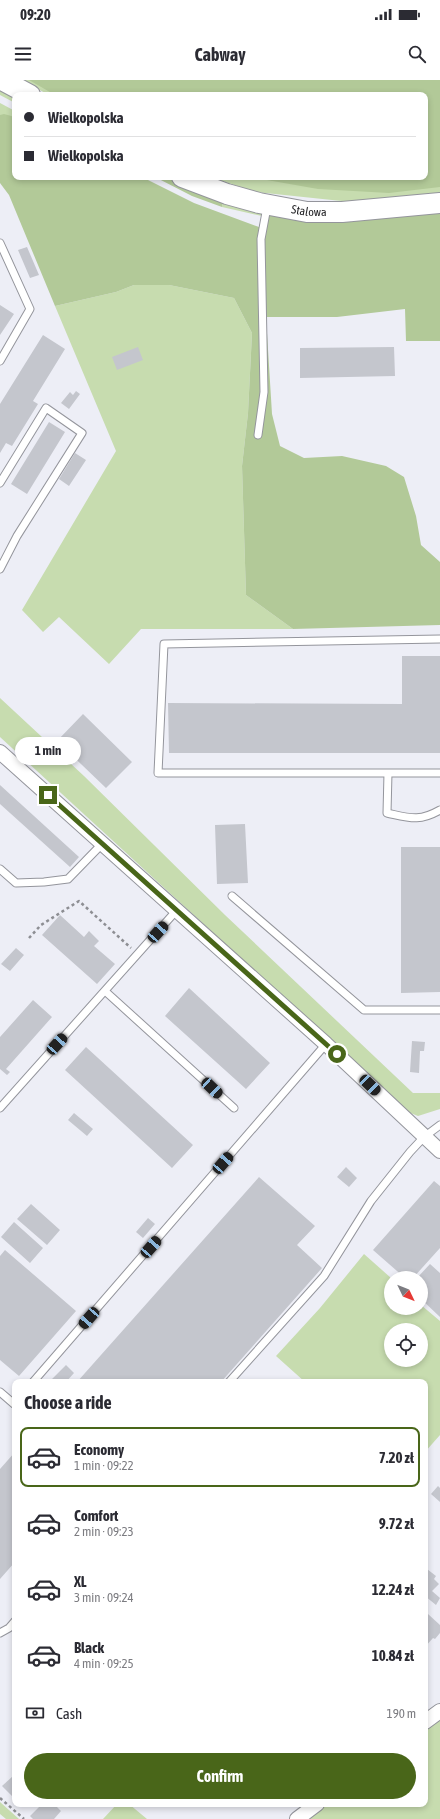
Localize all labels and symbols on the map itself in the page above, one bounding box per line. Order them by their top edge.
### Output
street label: Stalowa [290,202,326,219]
callout: 1 min [15,737,81,765]
route end [39,786,57,804]
car [146,919,170,945]
car [45,1031,69,1057]
route start [328,1045,346,1063]
car [357,1072,383,1098]
car [199,1075,225,1101]
car [211,1150,235,1176]
car [139,1234,163,1260]
north arrow [384,1271,428,1315]
car [77,1305,101,1331]

